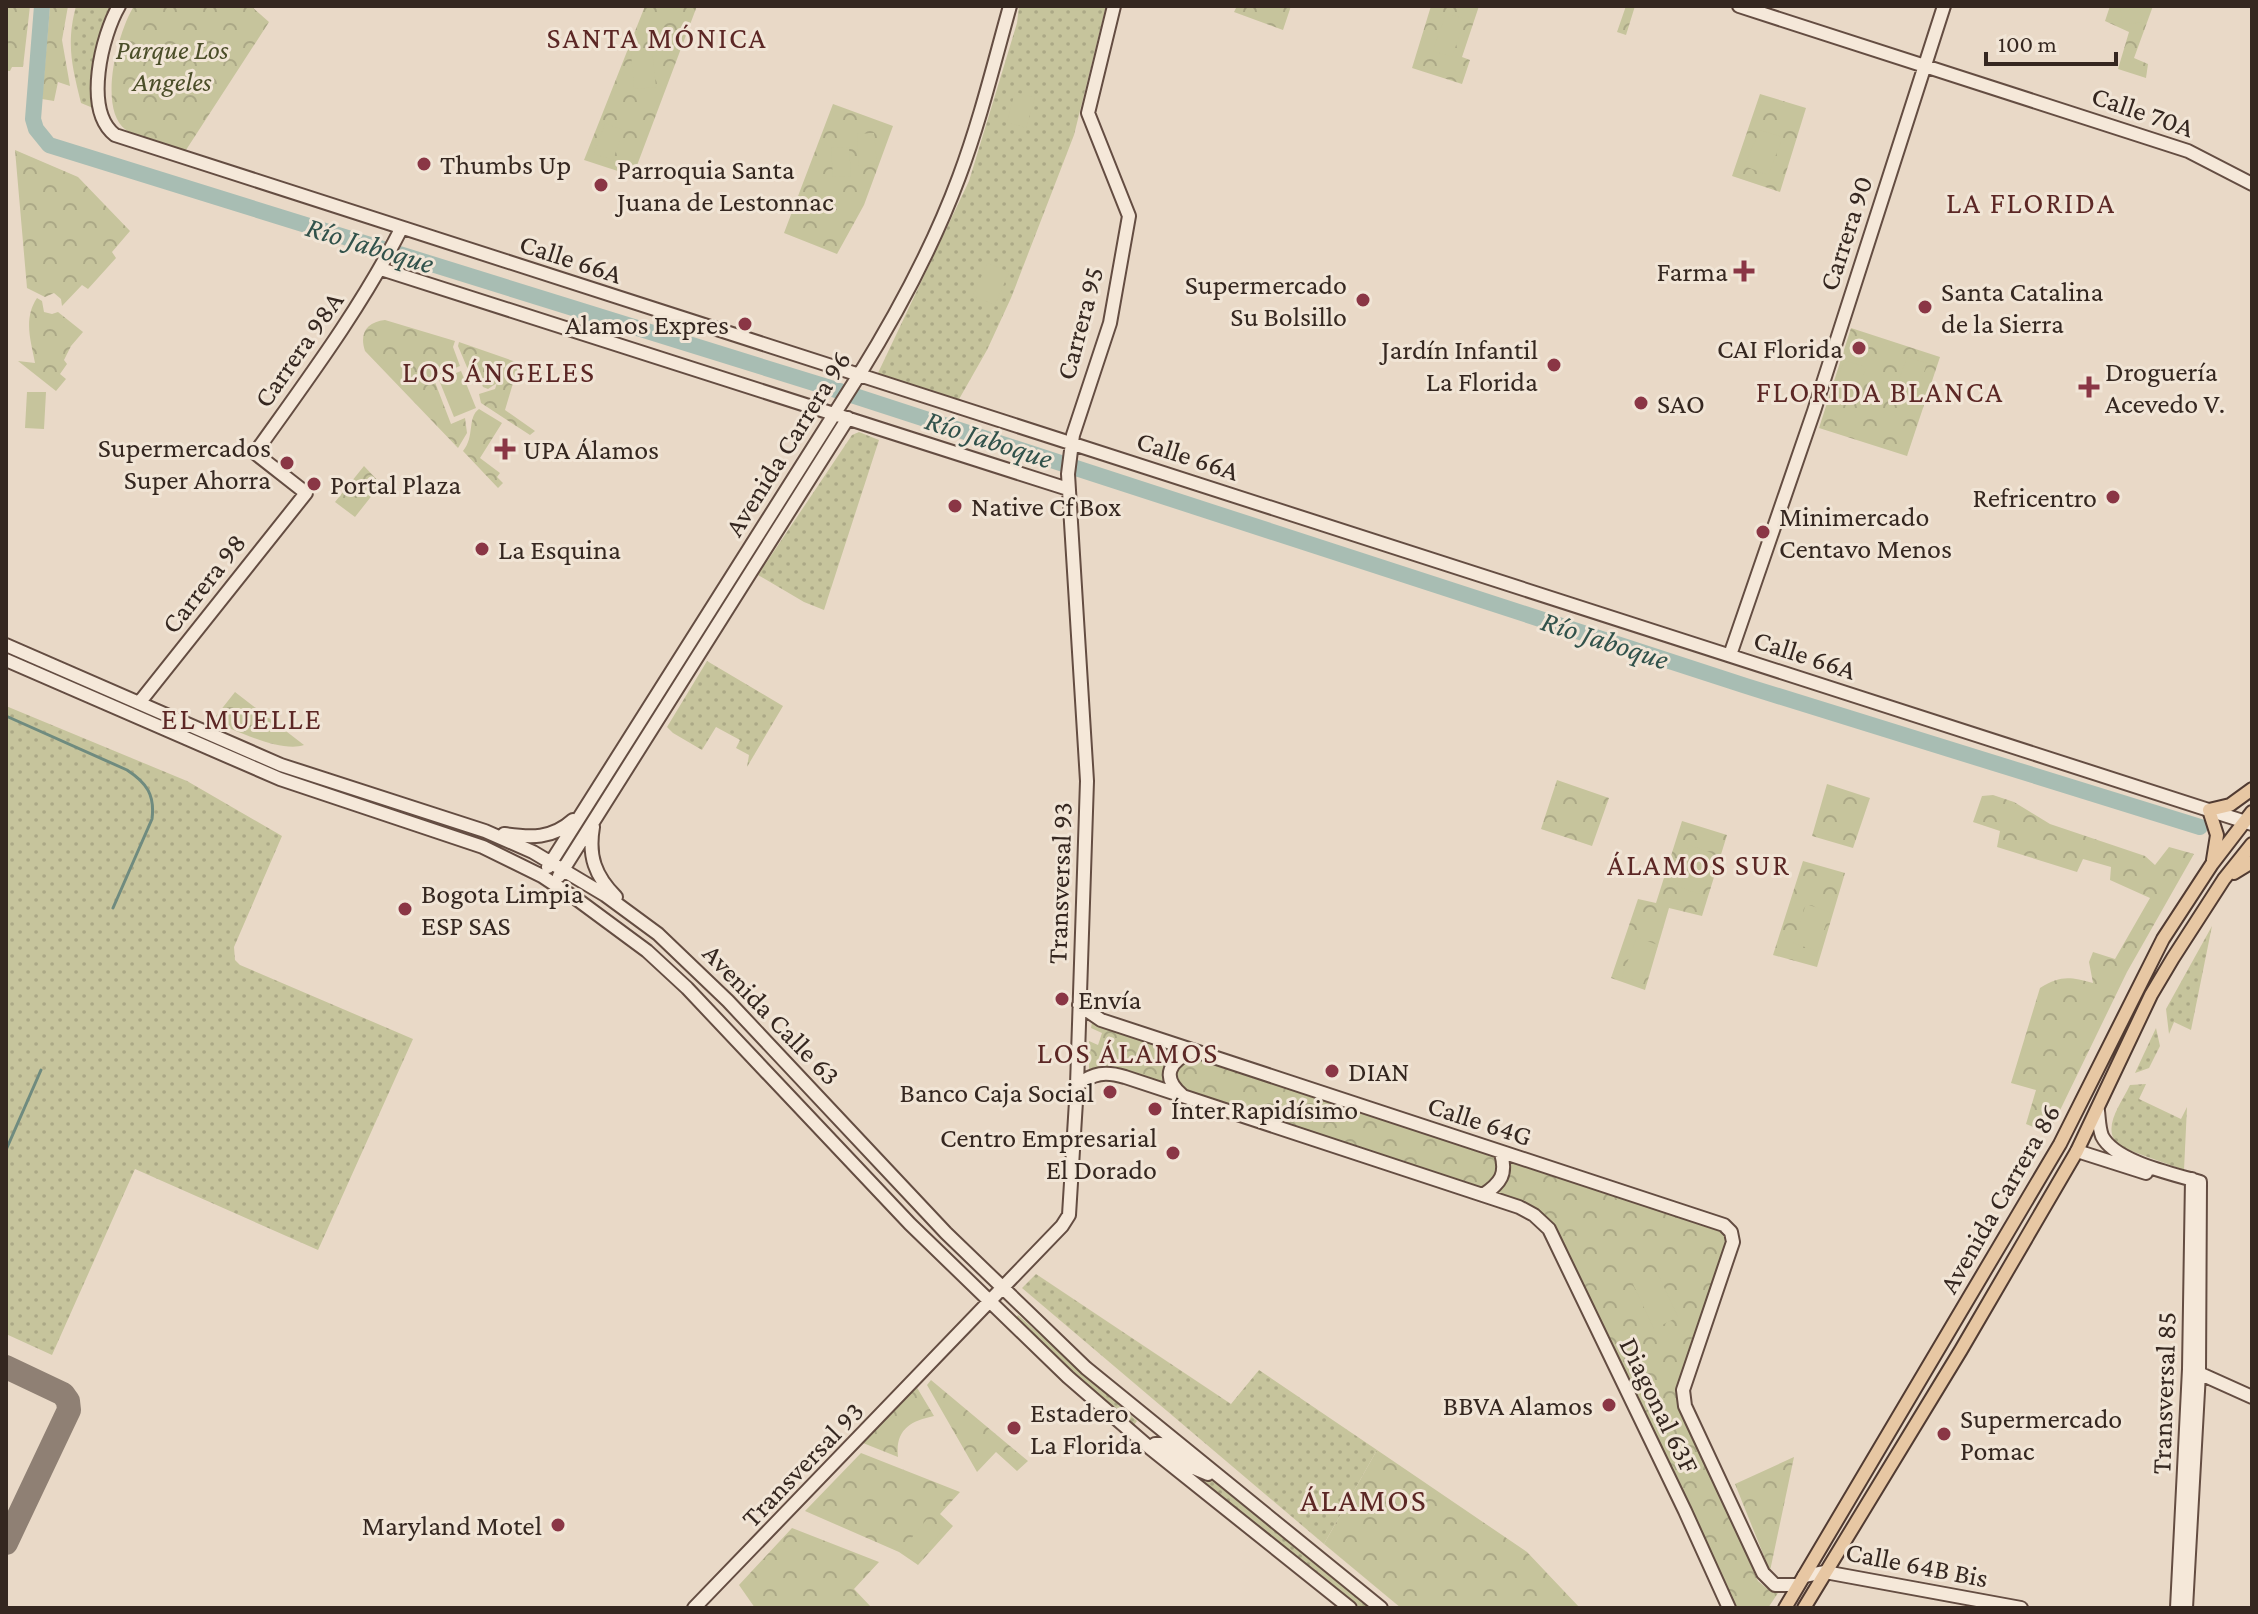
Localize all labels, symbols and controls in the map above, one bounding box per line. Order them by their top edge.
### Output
scale bar [1986,16,2116,66]
district label: SANTA MÓNICA [546,21,768,54]
text: 100 m [1998,30,2057,57]
park label: Parque Los Angeles [116,34,229,97]
street label: Calle 70A [2088,80,2198,143]
place label: Thumbs Up [440,149,571,180]
place label: Parroquia Santa Juana de Lestonnac [614,154,834,217]
marker: Thumbs Up [415,155,433,173]
street label: Carrera 90 [1812,172,1879,294]
marker: Parroquia Santa Juana de Lestonnac [592,176,610,194]
district label: LA FLORIDA [1946,186,2116,219]
water label: Río Jaboque [302,209,438,281]
street label: Calle 66A [516,227,626,290]
place label: Farma [1656,256,1728,287]
marker: Farma [1735,262,1753,280]
street label: Carrera 95 [1050,263,1109,383]
place label: Supermercado Su Bolsillo [1185,269,1347,332]
place label: Santa Catalina de la Sierra [1941,276,2104,339]
street label: Carrera 98A [247,286,349,413]
marker: Supermercado Su Bolsillo [1354,291,1372,309]
marker: Santa Catalina de la Sierra [1916,298,1934,316]
place label: Alamos Expres [565,309,729,340]
marker: Alamos Expres [736,315,754,333]
place label: CAI Florida [1717,333,1843,364]
place label: Jardín Infantil La Florida [1378,334,1538,397]
marker: CAI Florida [1850,339,1868,357]
street label: Avenida Carrera 96 [718,345,857,542]
district label: LOS ÁNGELES [402,355,596,388]
marker: Jardín Infantil La Florida [1545,356,1563,374]
place label: Droguería Acevedo V. [2105,356,2225,419]
district label: FLORIDA BLANCA [1756,375,2004,408]
marker: Droguería Acevedo V. [2080,378,2098,396]
place label: SAO [1657,388,1705,419]
marker: SAO [1632,394,1650,412]
water label: Río Jaboque [921,402,1057,476]
street label: Calle 66A [1133,424,1243,487]
place label: Supermercados Super Ahorra [98,432,271,495]
place label: UPA Álamos [523,434,659,465]
marker: UPA Álamos [494,438,516,460]
marker: Supermercados Super Ahorra [278,454,296,472]
place label: Portal Plaza [330,469,461,500]
marker: Portal Plaza [305,475,323,493]
place label: Refricentro [1973,482,2097,513]
marker: Refricentro [2104,488,2122,506]
place label: Native Cf Box [971,491,1121,522]
marker: Native Cf Box [946,497,964,515]
place label: Minimercado Centavo Menos [1779,501,1952,564]
marker: Minimercado Centavo Menos [1754,523,1772,541]
street label: Carrera 98 [155,527,252,639]
place label: La Esquina [498,534,621,565]
marker: La Esquina [473,540,491,558]
water label: Río Jaboque [1537,603,1673,677]
street label: Calle 66A [1750,623,1860,686]
district label: EL MUELLE [161,702,323,735]
street label: Transversal 93 [1041,802,1078,964]
district label: ÁLAMOS SUR [1607,848,1791,881]
place label: Bogota Limpia ESP SAS [421,878,584,941]
marker: Bogota Limpia ESP SAS [396,900,414,918]
street label: Avenida Calle 63 [697,937,847,1091]
place label: Envía [1078,984,1141,1015]
marker: Envía [1053,990,1071,1008]
district label: LOS ÁLAMOS [1037,1036,1219,1069]
place label: DIAN [1348,1056,1409,1087]
marker: DIAN [1323,1062,1341,1080]
place label: Banco Caja Social [899,1077,1094,1108]
marker: Banco Caja Social [1101,1083,1119,1101]
street label: Calle 64G [1424,1089,1536,1152]
place label: Ínter Rapidísimo [1171,1094,1358,1125]
street label: Avenida Carrera 86 [1933,1098,2066,1298]
marker: Ínter Rapidísimo [1146,1100,1164,1118]
place label: Centro Empresarial El Dorado [940,1122,1157,1185]
marker: Centro Empresarial El Dorado [1164,1144,1182,1162]
street label: Transversal 85 [2145,1311,2182,1475]
street label: Diagonal 63F [1613,1332,1706,1478]
place label: BBVA Alamos [1443,1390,1593,1421]
street label: Transversal 93 [735,1395,870,1533]
marker: BBVA Alamos [1600,1396,1618,1414]
place label: Estadero La Florida [1030,1397,1142,1460]
place label: Supermercado Pomac [1960,1403,2122,1466]
marker: Estadero La Florida [1005,1419,1023,1437]
marker: Supermercado Pomac [1935,1425,1953,1443]
district label: ÁLAMOS [1300,1482,1428,1518]
place label: Maryland Motel [362,1510,542,1541]
marker: Maryland Motel [549,1516,567,1534]
street label: Calle 64B Bis [1843,1536,1991,1593]

